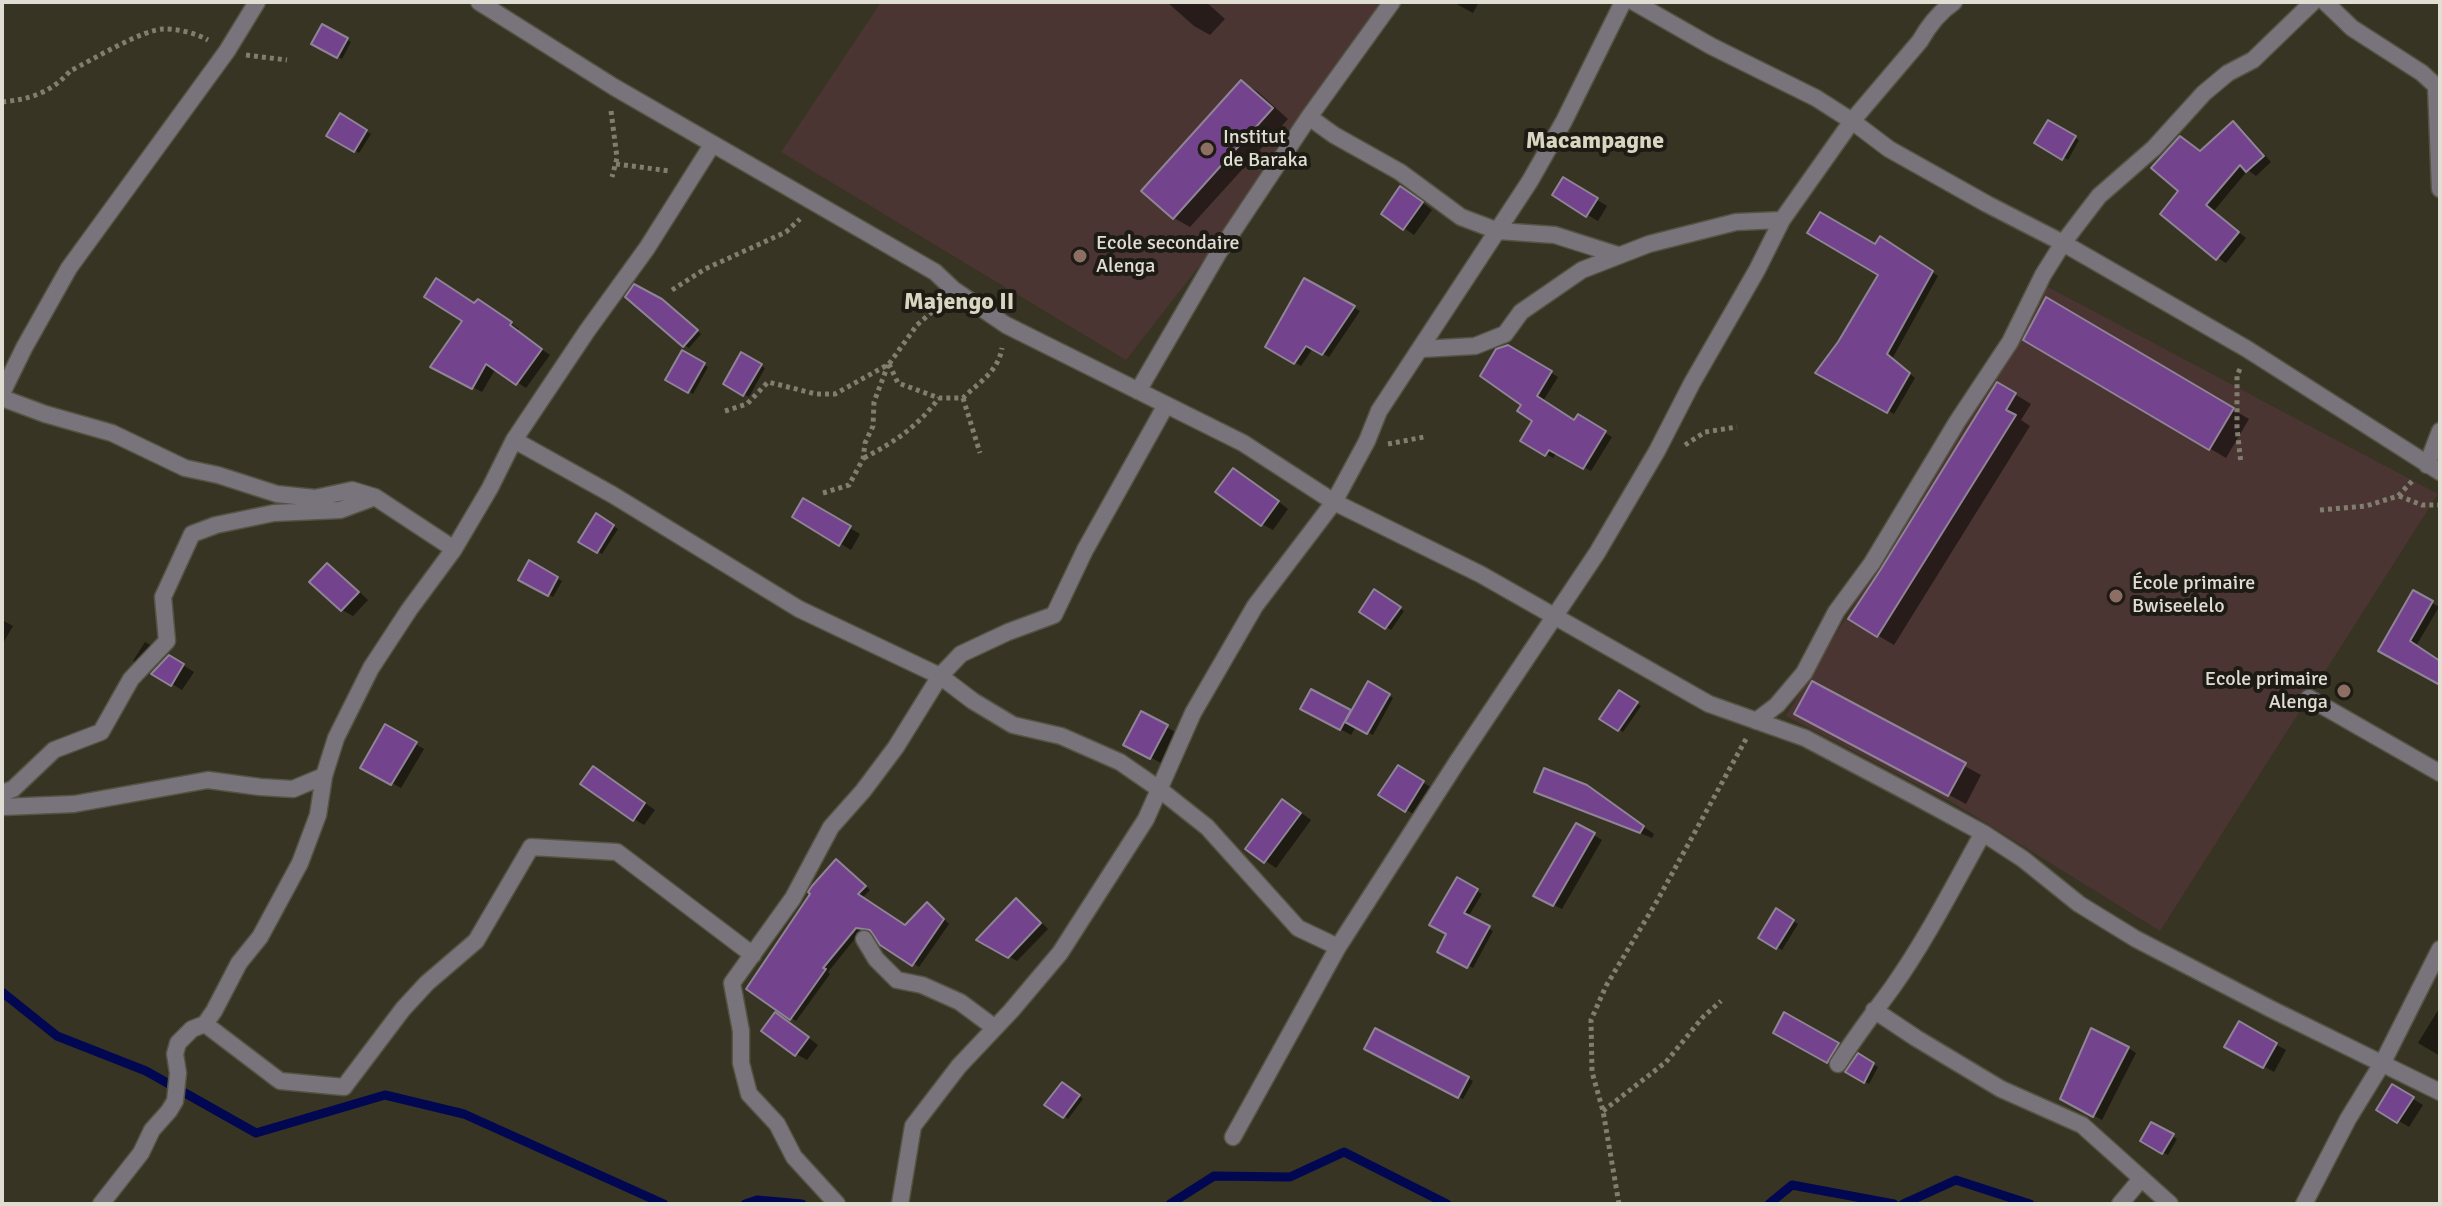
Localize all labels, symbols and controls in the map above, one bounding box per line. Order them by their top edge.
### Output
place label: Institut de Baraka [1223,126,1308,173]
district label: Macampagne [1526,128,1664,156]
marker: Institut de Baraka [1198,140,1216,158]
place label: Ecole secondaire Alenga [1096,232,1239,279]
marker: Ecole secondaire Alenga [1071,247,1089,265]
district label: Majengo II [904,289,1014,317]
place label: École primaire Bwiseelelo [2132,572,2255,619]
marker: École primaire Bwiseelelo [2107,587,2125,605]
place label: Ecole primaire Alenga [2205,668,2328,715]
marker: Ecole primaire Alenga [2335,682,2353,700]

